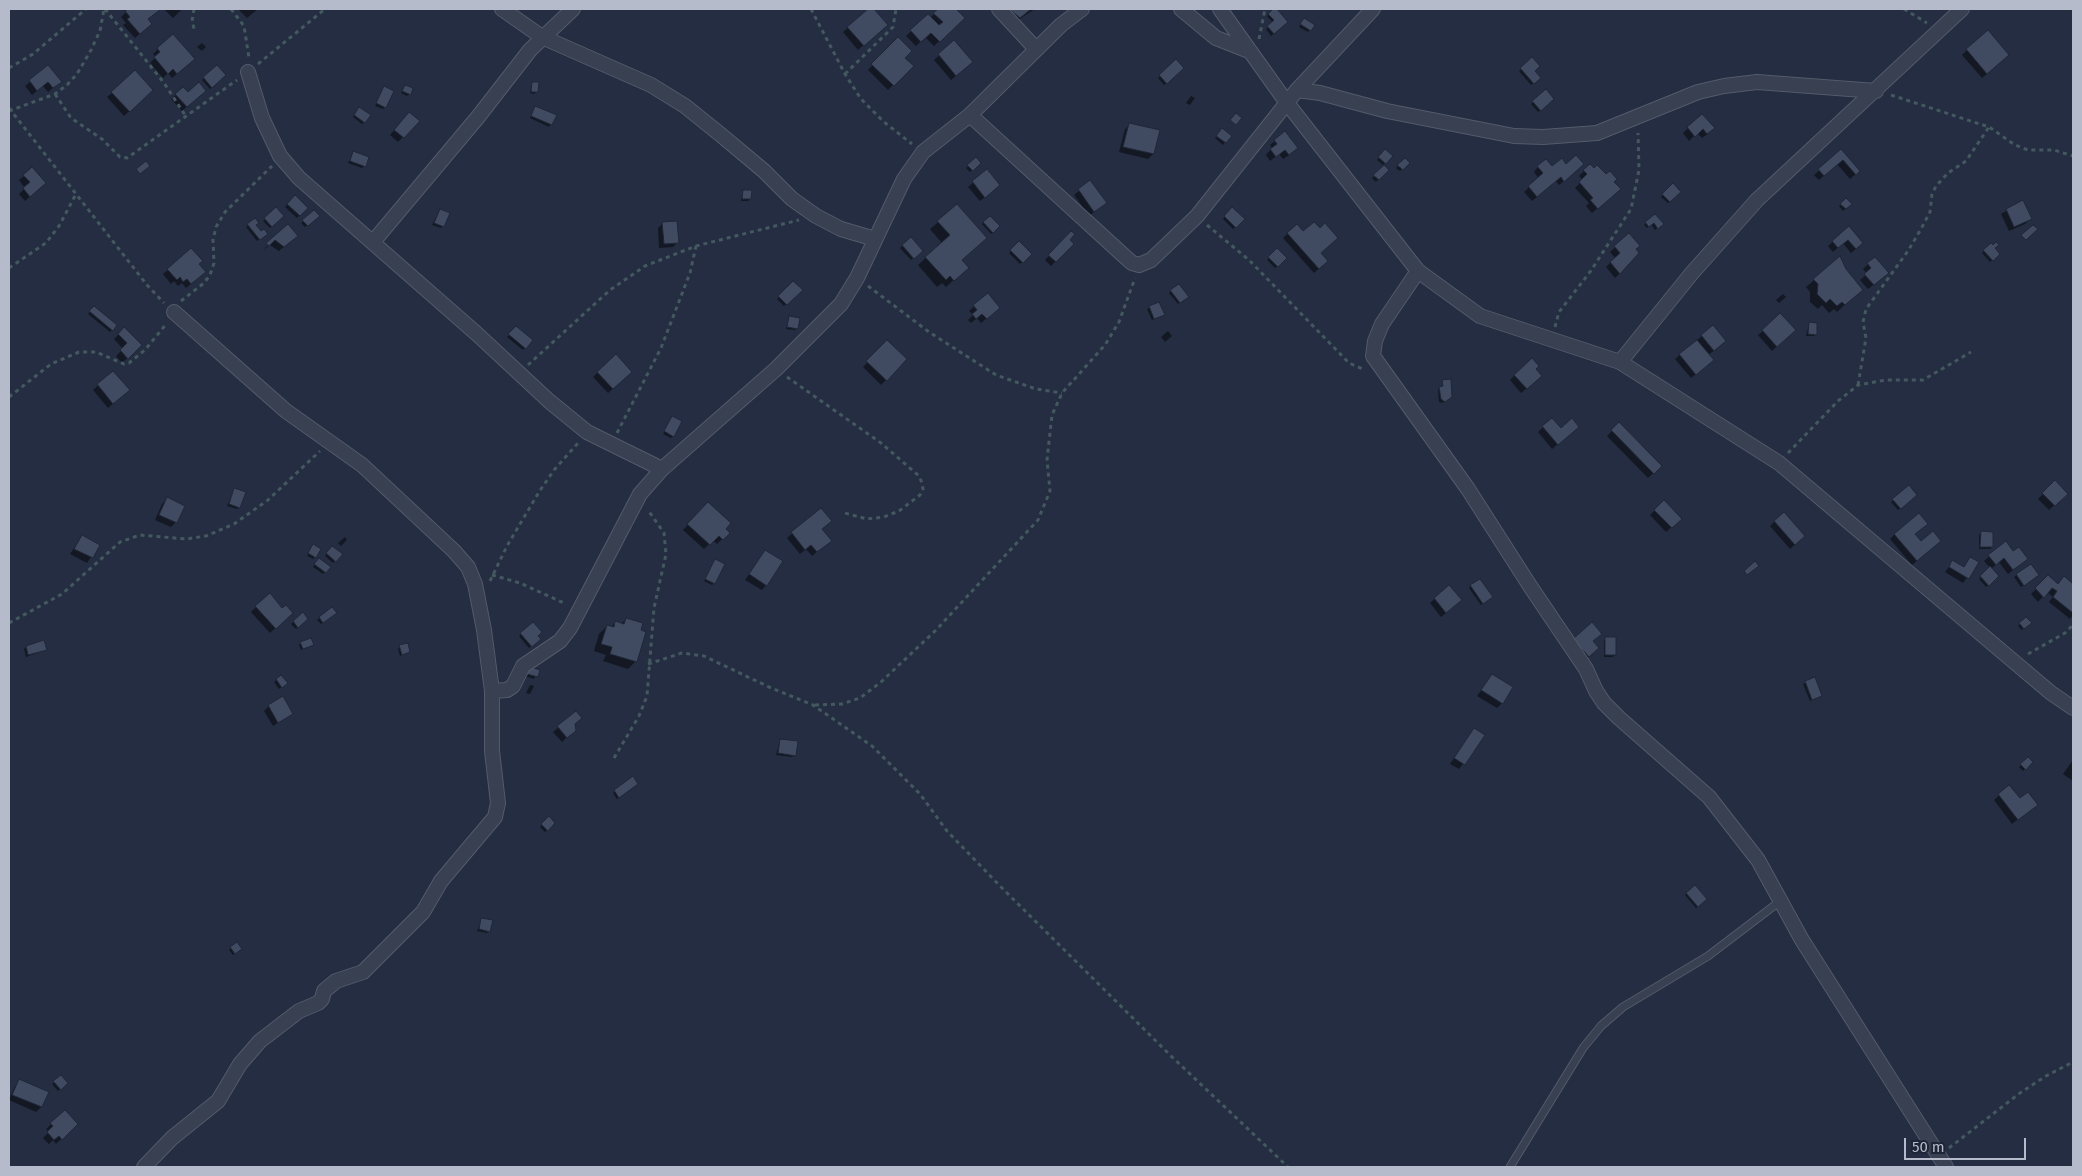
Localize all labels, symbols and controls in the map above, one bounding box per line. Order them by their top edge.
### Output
scale bar [1907,1128,2030,1160]
text: 50 m [1912,1138,1945,1156]

